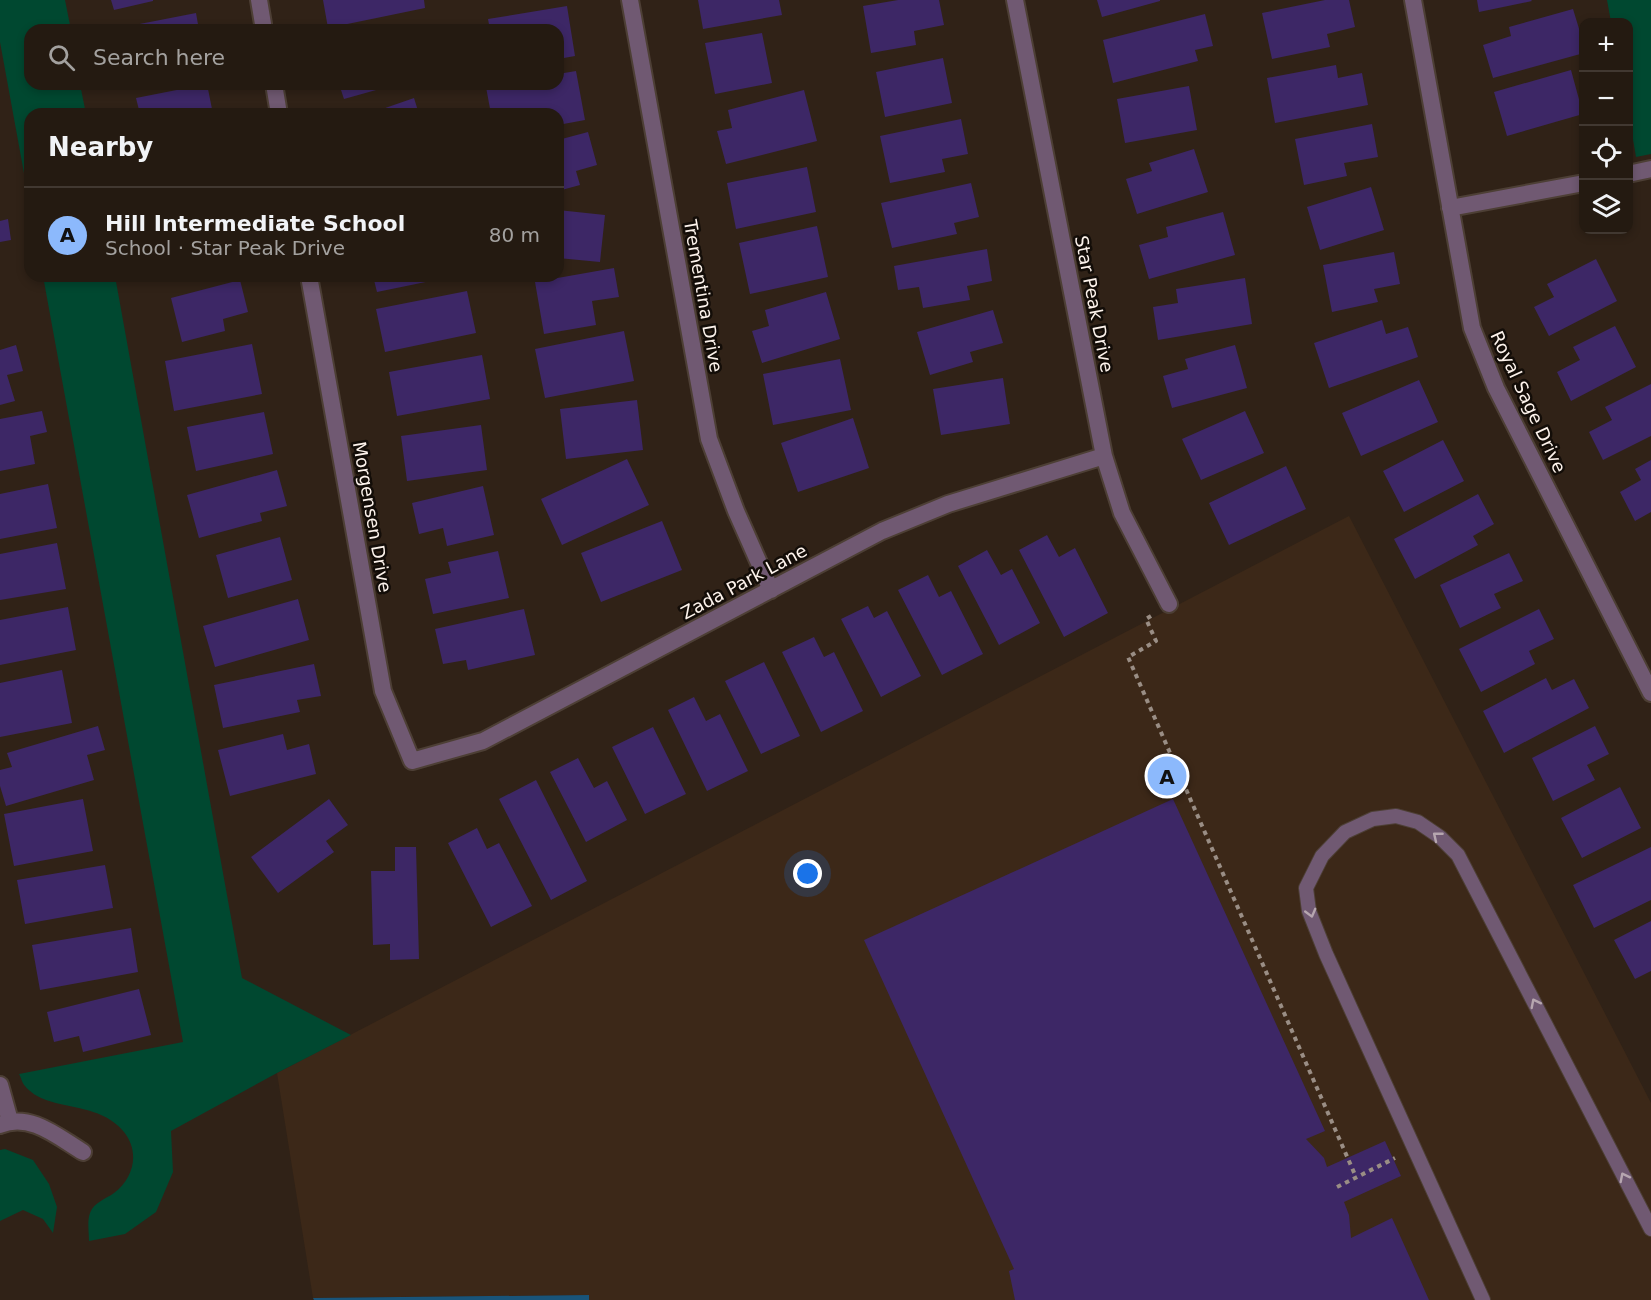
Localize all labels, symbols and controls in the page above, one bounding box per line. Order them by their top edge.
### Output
map controls [1579,18,1633,234]
button: + [1579,18,1633,72]
search box [24,24,564,90]
icon: search [45,41,78,74]
text: Search here [93,45,225,70]
button: − [1579,72,1633,126]
button: locate [1579,126,1633,180]
text: Nearby [48,132,153,162]
button: layers [1579,180,1633,234]
text: Hill Intermediate School [105,211,405,236]
street label: Trementina Drive [680,217,727,374]
text: A [60,223,75,247]
text: 80 m [489,223,540,247]
street label: Star Peak Drive [1071,234,1118,374]
text: School · Star Peak Drive [105,236,345,260]
street label: Royal Sage Drive [1486,328,1570,476]
street label: Morgensen Drive [349,440,396,594]
street label: Zada Park Lane [677,539,810,624]
pin: A [1148,754,1186,798]
one-way arrow [1433,833,1444,844]
your location [793,859,822,888]
one-way arrow [1304,907,1316,918]
one-way arrow [1530,999,1542,1010]
one-way arrow [1620,1172,1631,1183]

